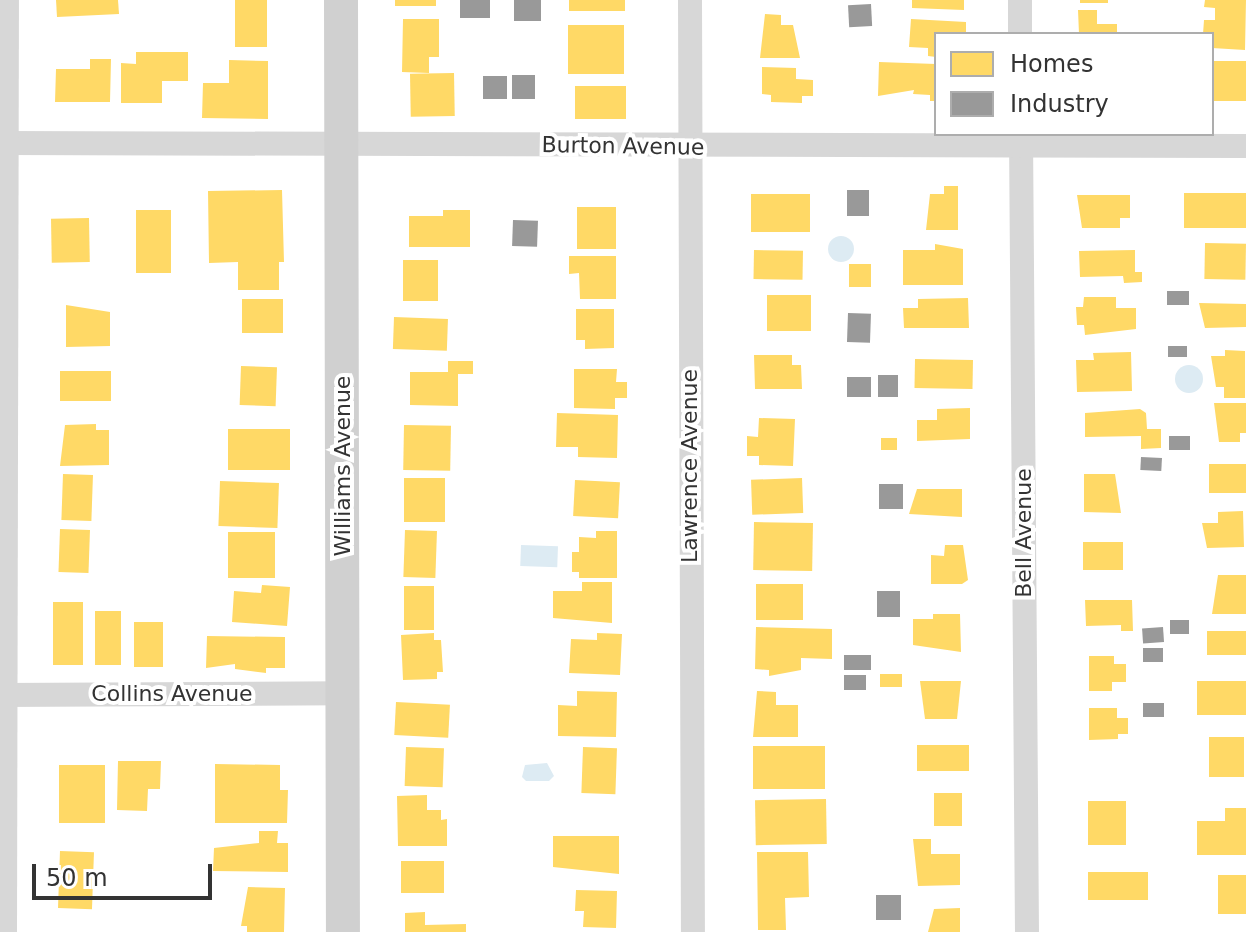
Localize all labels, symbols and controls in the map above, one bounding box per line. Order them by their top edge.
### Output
legend [934,32,1214,136]
text: Homes [1010,50,1093,78]
text: Industry [1010,90,1109,118]
street label: Burton Avenue [541,131,705,161]
street label: Lawrence Avenue [677,369,703,563]
street label: Williams Avenue [330,376,356,556]
street label: Bell Avenue [1011,468,1037,598]
street label: Collins Avenue [91,681,253,707]
scale bar [36,848,216,898]
text: 50 m [46,864,108,892]

